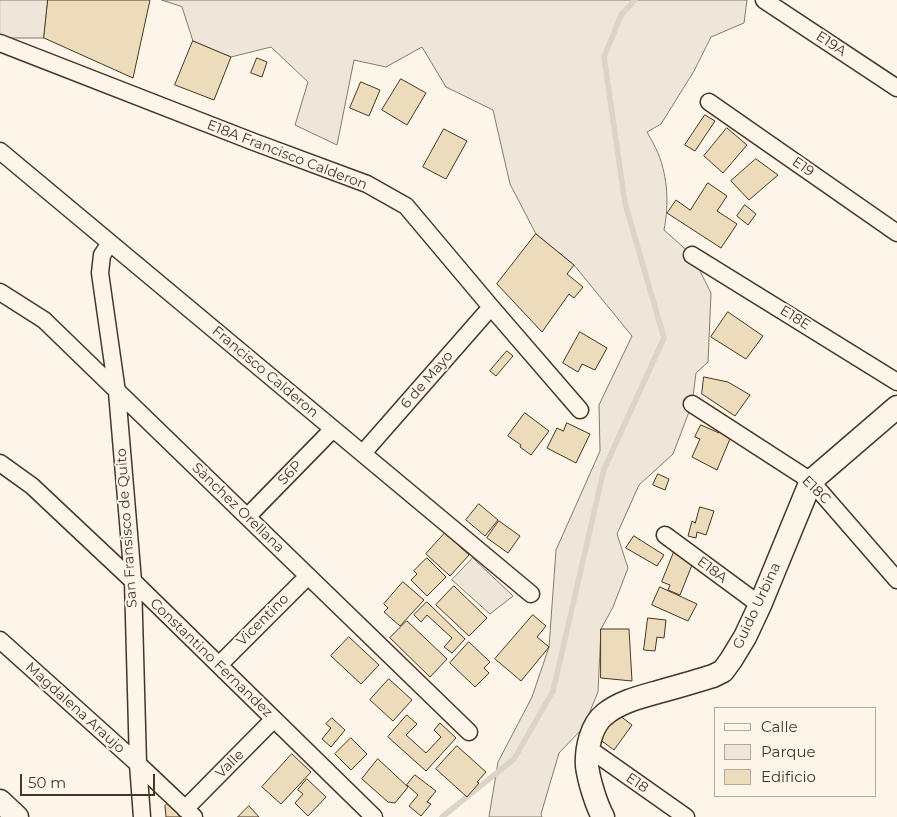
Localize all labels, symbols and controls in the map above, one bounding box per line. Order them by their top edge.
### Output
street label: E19A [813,28,849,60]
street label: E18A Francisco Calderon [204,117,370,193]
street label: E19 [789,154,817,180]
street label: E18E [777,302,813,334]
street label: Francisco Calderon [208,323,322,421]
street label: 6 de Mayo [397,348,457,412]
street label: San Fransisco de Quito [113,448,141,608]
street label: S6P [275,457,305,489]
street label: Sànchez Orellana [188,460,288,556]
street label: E18C [798,472,834,508]
street label: E18A [694,553,730,587]
street label: Guido Urbina [730,560,784,652]
street label: Vicentino [233,590,293,650]
street label: Constantino Fernandez [146,595,276,721]
street label: Magdalena Araujo [22,659,128,757]
legend [714,707,877,797]
text: Calle [761,717,798,736]
text: Parque [761,742,816,761]
street label: Valle [212,746,248,782]
scale bar [22,764,158,796]
text: Edificio [761,767,816,786]
street label: E18 [623,769,651,797]
text: 50 m [28,773,66,792]

